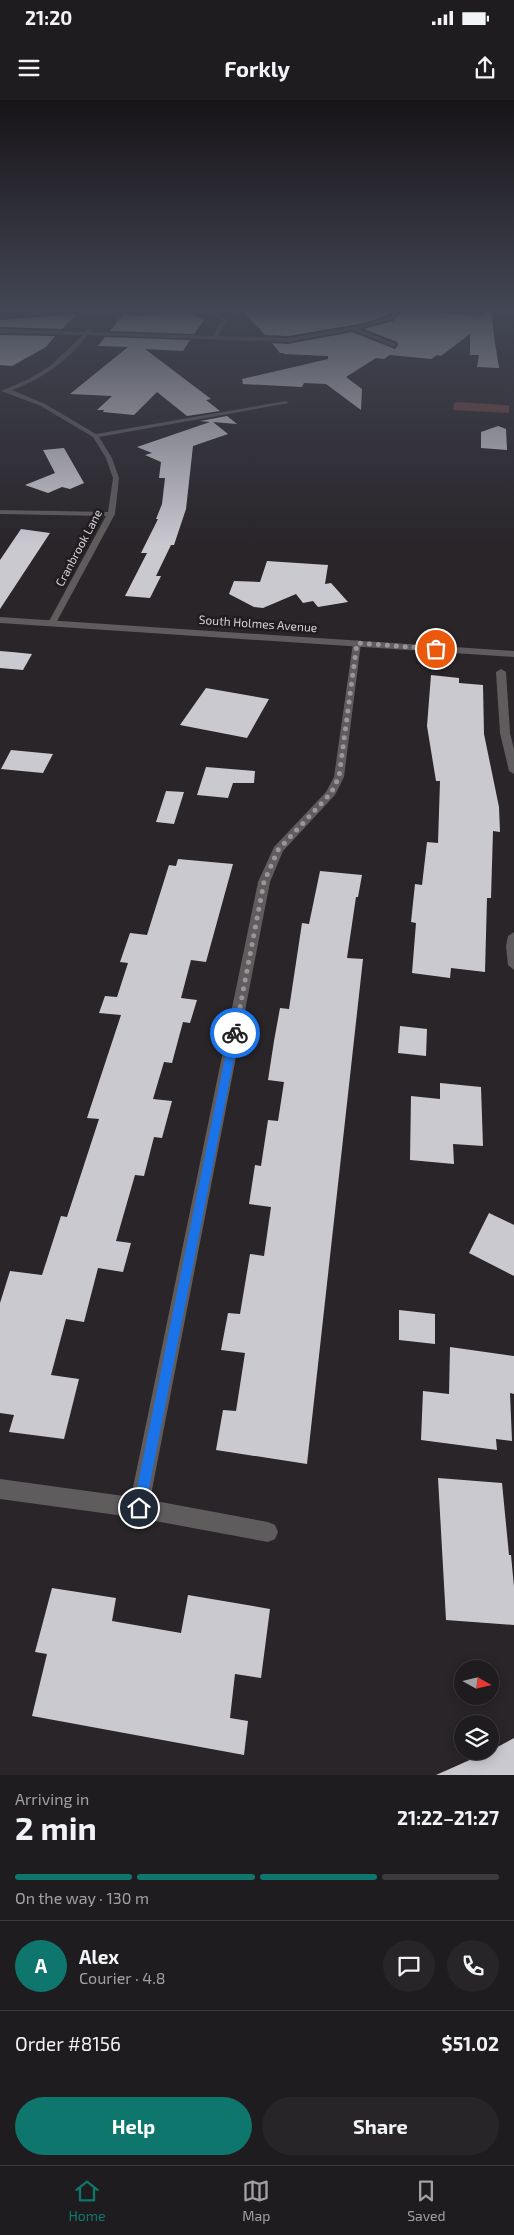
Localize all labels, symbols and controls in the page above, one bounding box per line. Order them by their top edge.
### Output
text: 21:20 [25,6,72,29]
icon: menu [15,54,43,82]
icon: share [471,54,499,82]
text: Forkly [224,55,290,81]
street label: Cranbrook Lane [52,507,104,588]
street label: South Holmes Avenue [198,612,318,634]
pin [415,628,457,670]
icon: bag [422,635,450,663]
courier [210,1008,260,1058]
icon: bike [221,1019,249,1047]
pin [118,1487,160,1529]
icon: home [125,1494,153,1522]
north arrow [454,1660,499,1705]
map controls [454,1660,499,1760]
button: layers [454,1715,499,1760]
text: Arriving in [15,1789,89,1808]
text: 21:22–21:27 [397,1806,499,1829]
text: 2 min [15,1808,97,1846]
text: On the way · 130 m [15,1888,149,1907]
button: chat [383,1940,435,1992]
button: phone [447,1940,499,1992]
text: Alex [79,1945,119,1968]
text: A [35,1954,47,1977]
text: Courier · 4.8 [79,1968,166,1987]
text: Order #8156 [15,2032,121,2055]
text: $51.02 [442,2032,499,2055]
button: Help [15,2097,252,2155]
button: Share [262,2097,499,2155]
tab: Home [68,2177,105,2224]
tab: Map [242,2177,270,2224]
tab: Saved [407,2177,446,2224]

